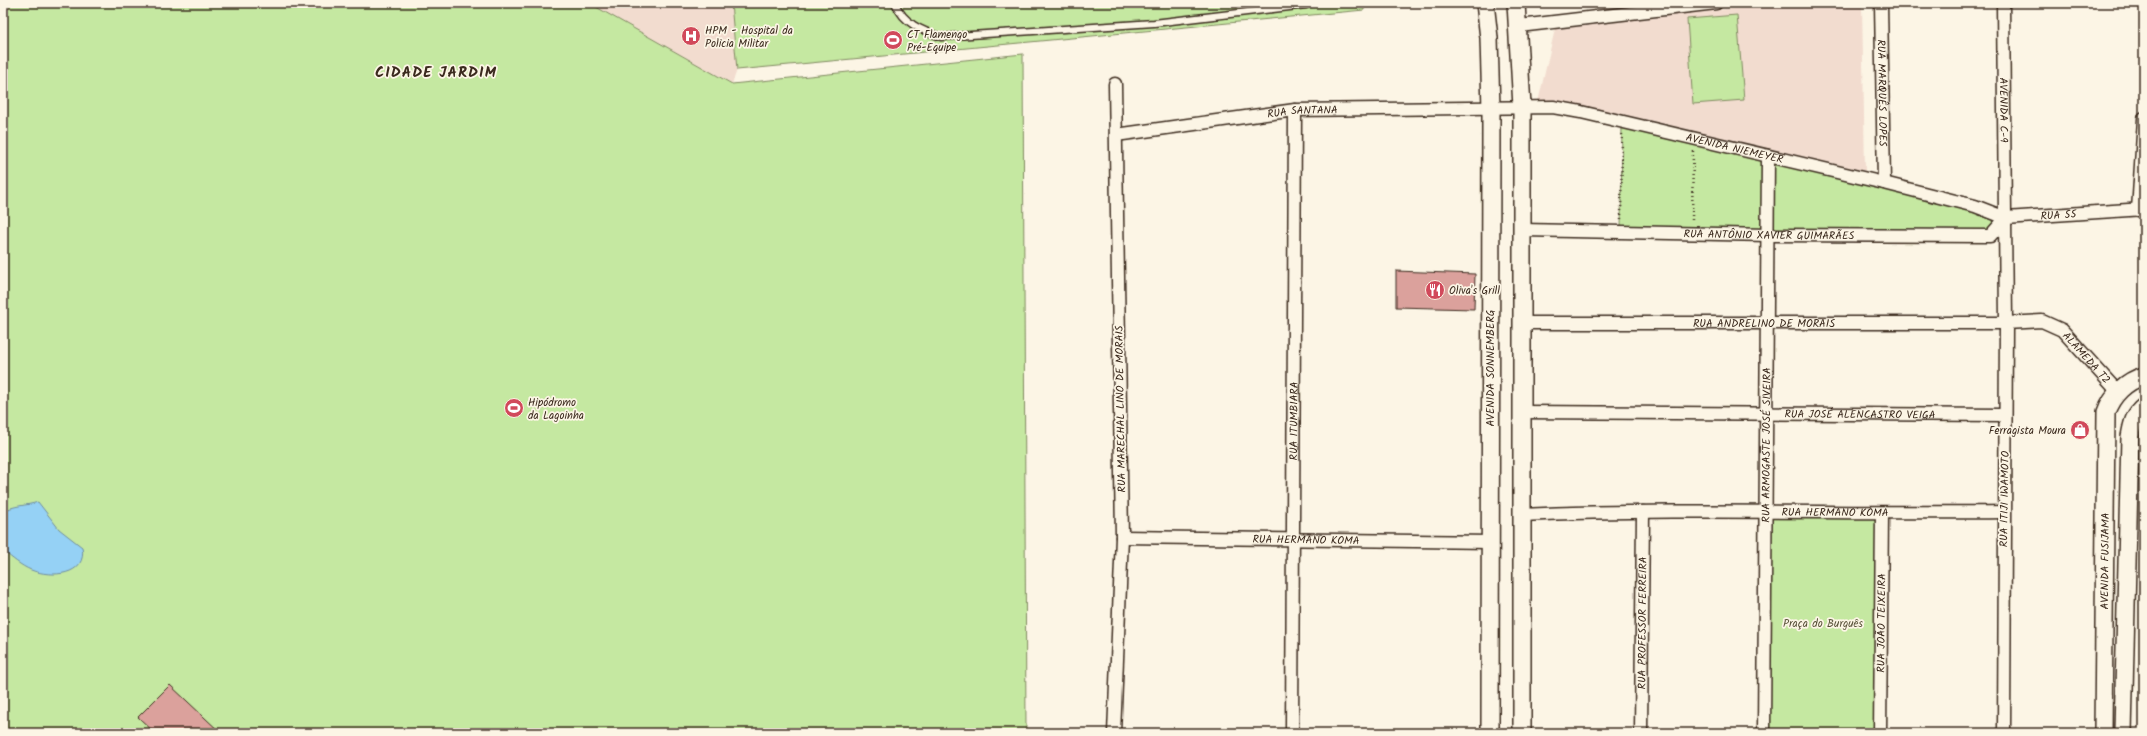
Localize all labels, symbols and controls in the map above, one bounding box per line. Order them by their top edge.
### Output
place label: HPM - Hospital da Policia Militar [705,22,793,53]
hospital icon: HPM - Hospital da Policia Militar [680,25,702,47]
place label: CT Flamengo Pré-Equipe [907,26,967,57]
sports icon: CT Flamengo Pré-Equipe [882,29,904,51]
street label: RUA MARQUÊS LOPES [1872,39,1891,147]
district label: CIDADE JARDIM [375,61,497,85]
street label: AVENIDA C-9 [1994,77,2012,143]
street label: RUA SANTANA [1266,102,1338,124]
street label: AVENIDA NIEMEYER [1684,129,1786,169]
street label: RUA 55 [2040,205,2078,226]
street label: RUA ANTÔNIO XAVIER GUIMARÃES [1683,225,1854,245]
restaurant icon: Oliva's Grill [1424,279,1446,301]
place label: Oliva's Grill [1449,282,1500,300]
street label: AVENIDA SONNEMBERG [1482,309,1500,427]
street label: RUA ANDRELINO DE MORAIS [1693,315,1835,333]
street label: RUA MARECHAL LINO DE MORAIS [1111,325,1131,493]
street label: ALAMEDA T2 [2058,328,2115,388]
street label: RUA ARMOGASTE JOSÉ SIVEIRA [1757,367,1777,523]
street label: RUA ITUMBIARA [1285,381,1304,461]
place label: Hipódromo da Lagoinha [528,394,584,425]
sports icon: Hipódromo da Lagoinha [503,397,525,419]
street label: RUA JOSÉ ALENCASTRO VEIGA [1784,406,1936,425]
shop icon: Ferragista Moura [2069,419,2091,441]
place label: Ferragista Moura [1989,422,2066,440]
street label: RUA ITIJI IWAMOTO [1995,450,2015,547]
street label: RUA HERMANO KOMA [1781,504,1889,522]
street label: AVENIDA FUSIJAMA [2096,512,2115,610]
street label: RUA HERMANO KOMA [1252,531,1360,550]
street label: RUA PROFESSOR FERREIRA [1633,556,1653,690]
street label: RUA JOÃO TEIXEIRA [1873,573,1891,673]
park label: Praça do Burguês [1783,615,1863,633]

